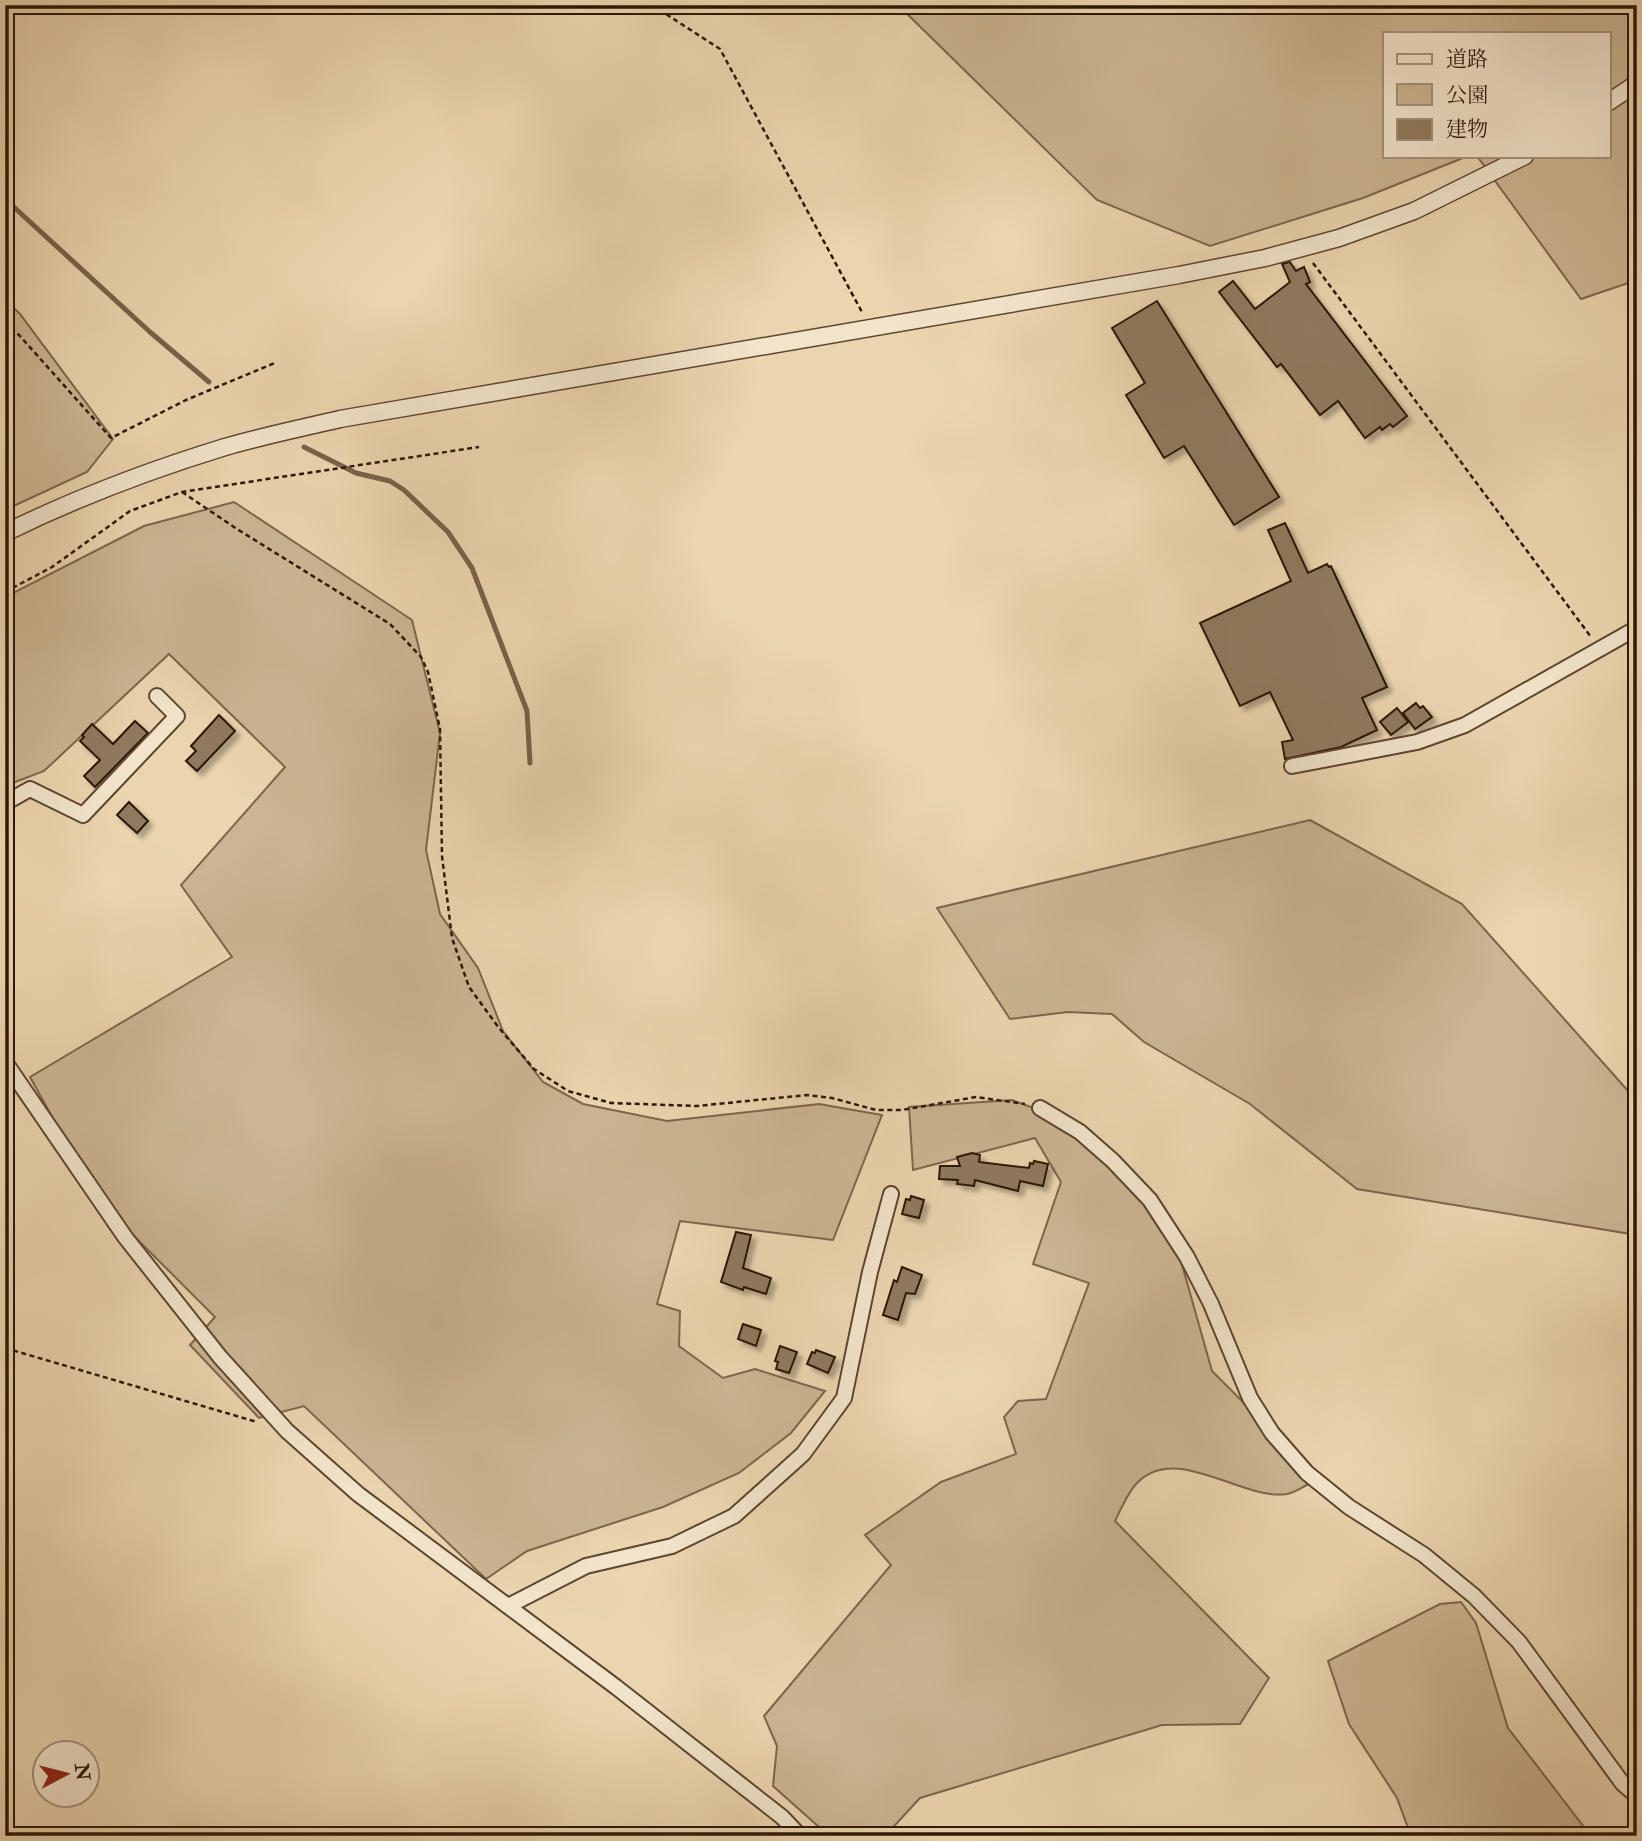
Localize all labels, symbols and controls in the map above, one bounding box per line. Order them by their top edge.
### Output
legend [1383,32,1610,158]
text: 道路 [1446,46,1488,73]
text: 公園 [1446,82,1488,109]
text: 建物 [1446,116,1488,143]
north arrow [32,1740,102,1810]
text: N [69,1761,95,1783]

